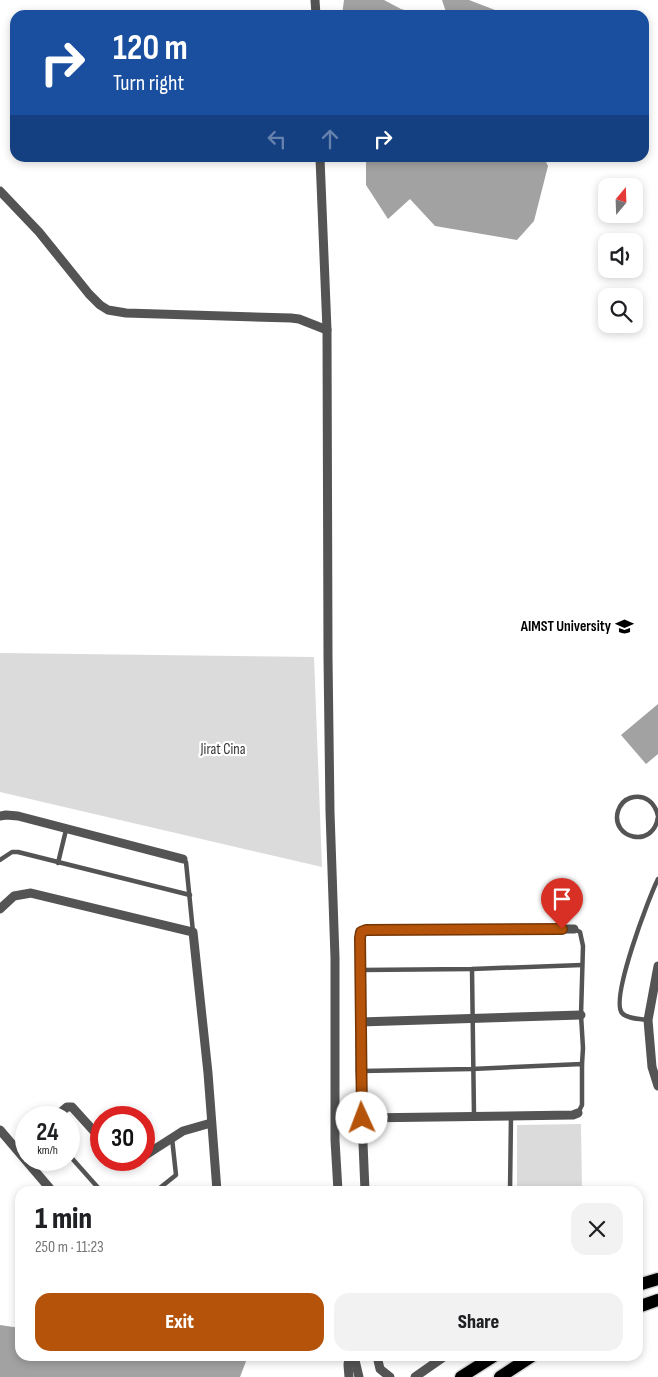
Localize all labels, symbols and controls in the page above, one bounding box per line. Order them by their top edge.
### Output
text: 120 m [113,27,188,70]
icon: right [30,30,95,95]
text: Turn right [113,70,184,97]
icon: left [263,125,291,153]
icon: ahead [316,125,344,153]
icon: right [369,125,397,153]
north arrow [598,178,642,222]
map controls [598,178,643,333]
button: sound [598,233,643,278]
button: search [598,288,643,333]
school or university icon: AIMST University [615,616,635,636]
place label: AIMST University [520,617,612,636]
park label: Jirat Cina [200,740,246,759]
pin [541,878,583,929]
icon: arrive [548,885,576,913]
position arrow [335,1091,387,1143]
speed limit sign: 30 [90,1106,155,1171]
text: 24 [36,1117,59,1148]
text: km/h [37,1143,58,1158]
text: 1 min [35,1201,92,1237]
button: close [571,1203,623,1255]
text: 250 m · 11:23 [35,1238,104,1257]
button: Exit [35,1293,324,1351]
button: Share [334,1293,623,1351]

